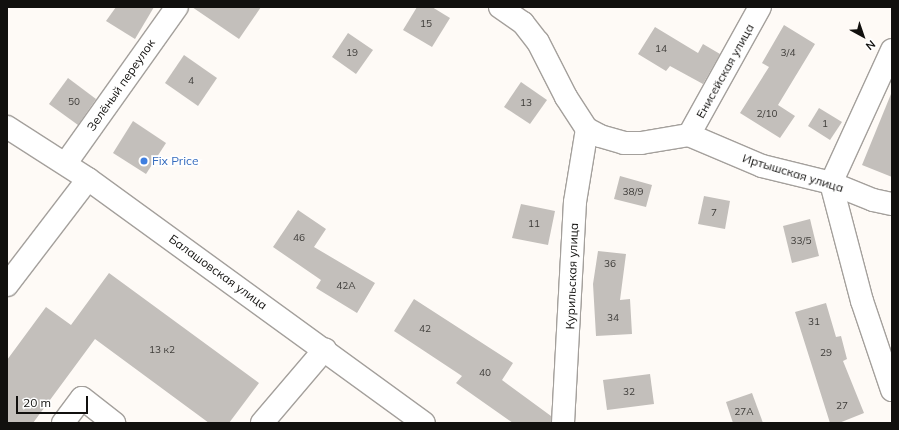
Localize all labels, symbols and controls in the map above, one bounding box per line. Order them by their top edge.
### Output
north arrow [843,16,883,56]
house number: 15 [420,18,432,30]
street label: Енисейская улица [693,21,757,121]
street label: Зелёный переулок [84,36,158,134]
text: N [863,37,878,53]
house number: 14 [655,43,667,55]
house number: 19 [346,47,358,59]
house number: 3/4 [781,47,795,59]
house number: 4 [188,75,194,87]
house number: 50 [68,96,80,108]
house number: 13 [520,97,532,109]
house number: 2/10 [757,108,777,120]
house number: 1 [822,118,828,130]
street label: Иртышская улица [741,151,845,195]
place label: Fix Price [152,154,198,168]
marker: Fix Price [139,156,149,166]
house number: 38/9 [623,186,643,198]
house number: 7 [711,207,717,219]
house number: 11 [528,218,540,230]
street label: Курильская улица [563,222,581,330]
street label: Балашовская улица [166,232,270,312]
house number: 46 [293,232,305,244]
house number: 33/5 [791,235,811,247]
house number: 36 [604,258,616,270]
house number: 42А [336,280,356,292]
house number: 34 [607,312,619,324]
house number: 31 [808,316,820,328]
house number: 42 [419,323,431,335]
house number: 13 к2 [149,344,175,356]
house number: 29 [820,347,832,359]
house number: 40 [479,367,491,379]
house number: 32 [623,386,635,398]
scale bar [18,388,90,414]
text: 20 m [23,395,51,410]
house number: 27 [836,400,848,412]
house number: 27А [734,406,754,418]

